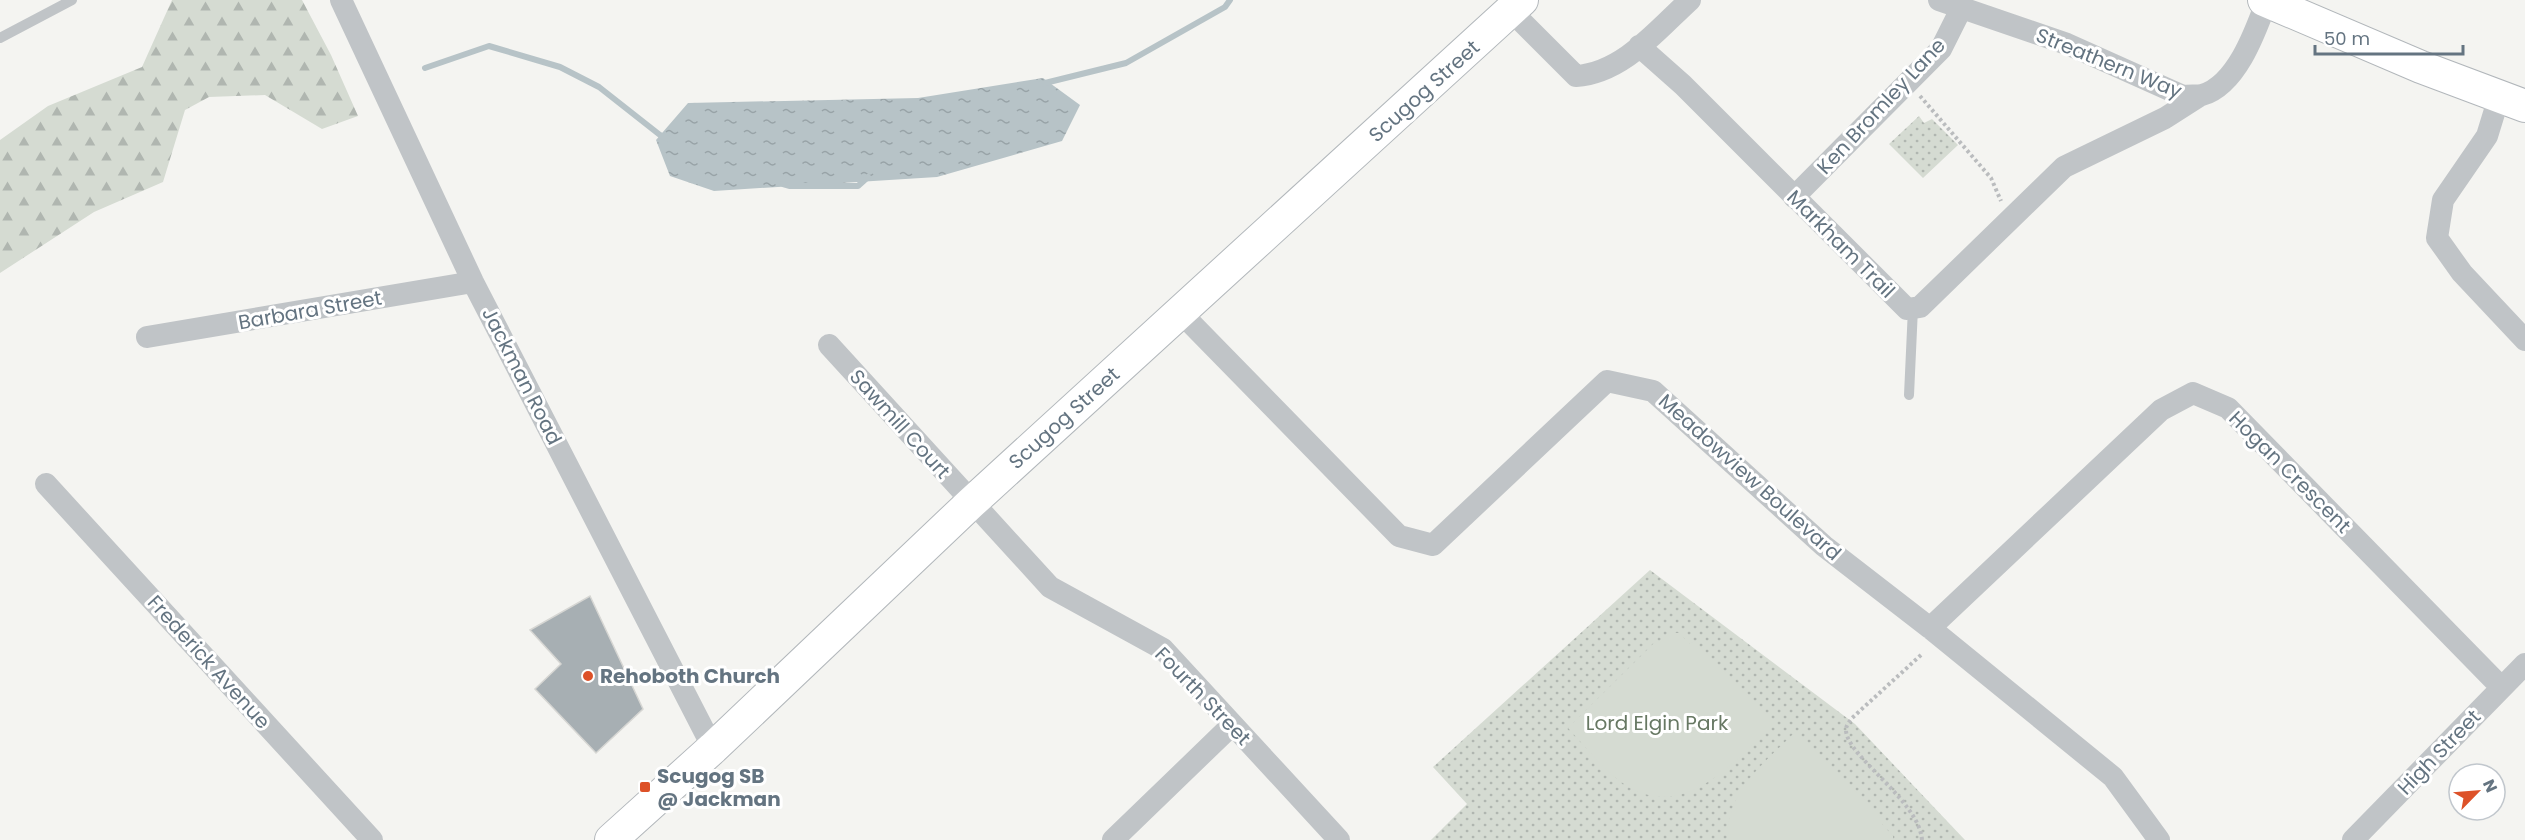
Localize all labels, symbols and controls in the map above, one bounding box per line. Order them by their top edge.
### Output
scale bar [2315,18,2464,56]
street label: Streathern Way [2032,21,2186,105]
text: 50 m [2324,26,2370,51]
street label: Ken Bromley Lane [1810,32,1952,180]
street label: Scugog Street [1362,34,1486,148]
street label: Markham Trail [1781,184,1901,304]
street label: Barbara Street [236,284,384,336]
street label: Jackman Road [475,302,569,450]
street label: Scugog Street [1002,361,1126,475]
street label: Sawmill Court [843,363,957,485]
street label: Meadowview Boulevard [1653,387,1847,567]
street label: Hogan Crescent [2223,405,2357,539]
street label: Frederick Avenue [141,589,277,735]
street label: Fourth Street [1149,641,1257,751]
place label: Rehoboth Church [600,662,780,690]
marker: Rehoboth Church [581,669,595,683]
street label: High Street [2391,703,2487,801]
park label: Lord Elgin Park [1586,709,1729,737]
place label: Scugog SB @ Jackman [657,762,781,813]
north arrow [2447,762,2507,822]
text: N [2477,776,2503,796]
marker: Scugog SB @ Jackman [638,780,652,794]

